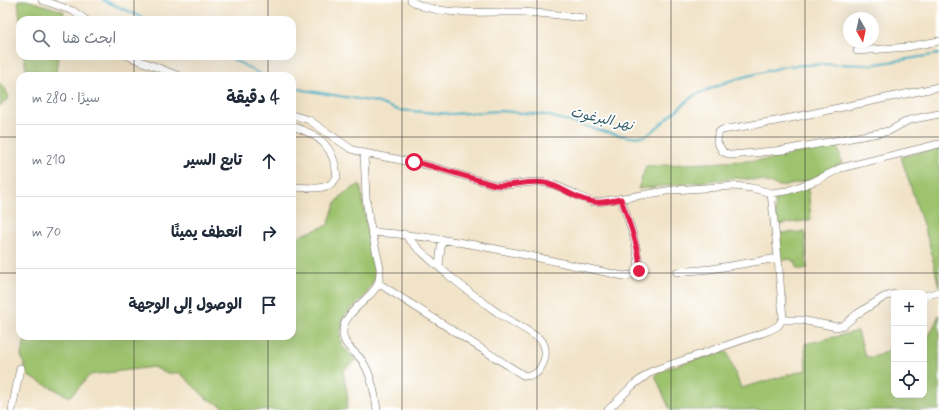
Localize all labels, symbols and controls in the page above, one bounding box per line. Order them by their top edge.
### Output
north arrow [843,12,879,48]
search box [16,16,296,60]
icon: search [30,27,52,49]
text: ابحث هنا [62,29,116,49]
text: 4 دقيقة [226,87,280,109]
text: سيرًا · 280 m [32,90,100,107]
water label: نهر البرغوت [569,103,637,135]
icon: ahead [258,150,280,172]
text: تابع السير [184,151,242,171]
text: 210 m [32,152,66,169]
route start [405,153,423,171]
icon: right [258,222,280,244]
text: انعطف يمينًا [171,223,242,243]
text: 70 m [32,224,61,241]
route end [630,262,648,280]
map controls [891,290,927,398]
button: + [891,290,927,326]
icon: arrive [258,294,280,316]
text: الوصول إلى الوجهة [128,295,242,315]
button: − [891,326,927,362]
button: locate [891,362,927,398]

